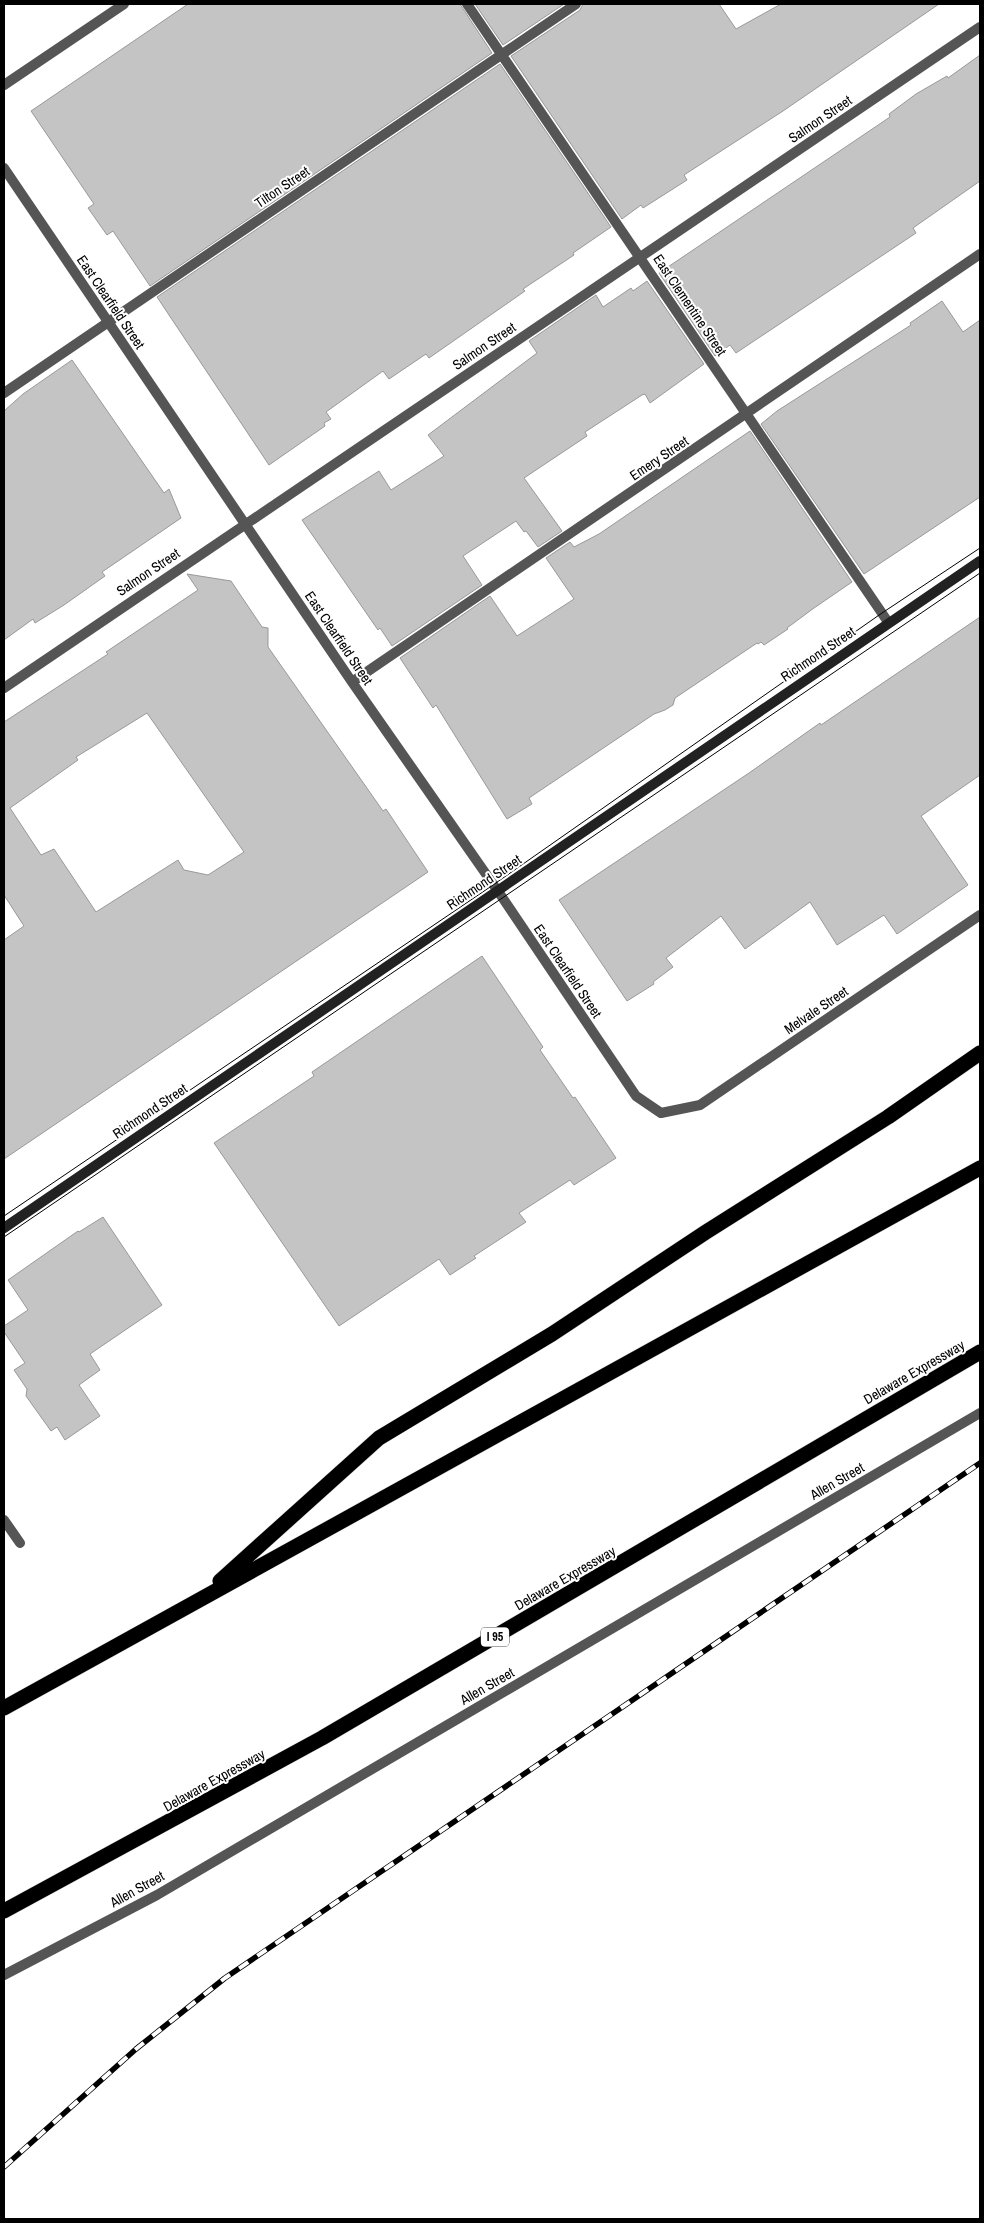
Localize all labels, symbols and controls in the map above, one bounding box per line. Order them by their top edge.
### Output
street label: Salmon Street [785,91,855,147]
street label: Tilton Street [251,162,313,212]
street label: East Clementine Street [649,251,731,359]
street label: East Clearfield Street [73,252,149,352]
street label: Salmon Street [449,318,519,374]
street label: Emery Street [626,432,692,484]
street label: Salmon Street [113,544,183,600]
street label: East Clearfield Street [301,588,377,688]
street label: Richmond Street [777,622,859,686]
street label: Richmond Street [443,850,525,914]
street label: East Clearfield Street [530,921,606,1021]
street label: Melvale Street [781,982,851,1038]
street label: Richmond Street [109,1079,191,1143]
street label: Delaware Expressway [860,1336,968,1408]
street label: Allen Street [806,1458,867,1504]
street label: Delaware Expressway [511,1542,619,1614]
road number: I 95 [481,1628,509,1646]
street label: Allen Street [456,1663,517,1709]
street label: Delaware Expressway [160,1744,268,1815]
street label: Allen Street [106,1867,167,1912]

